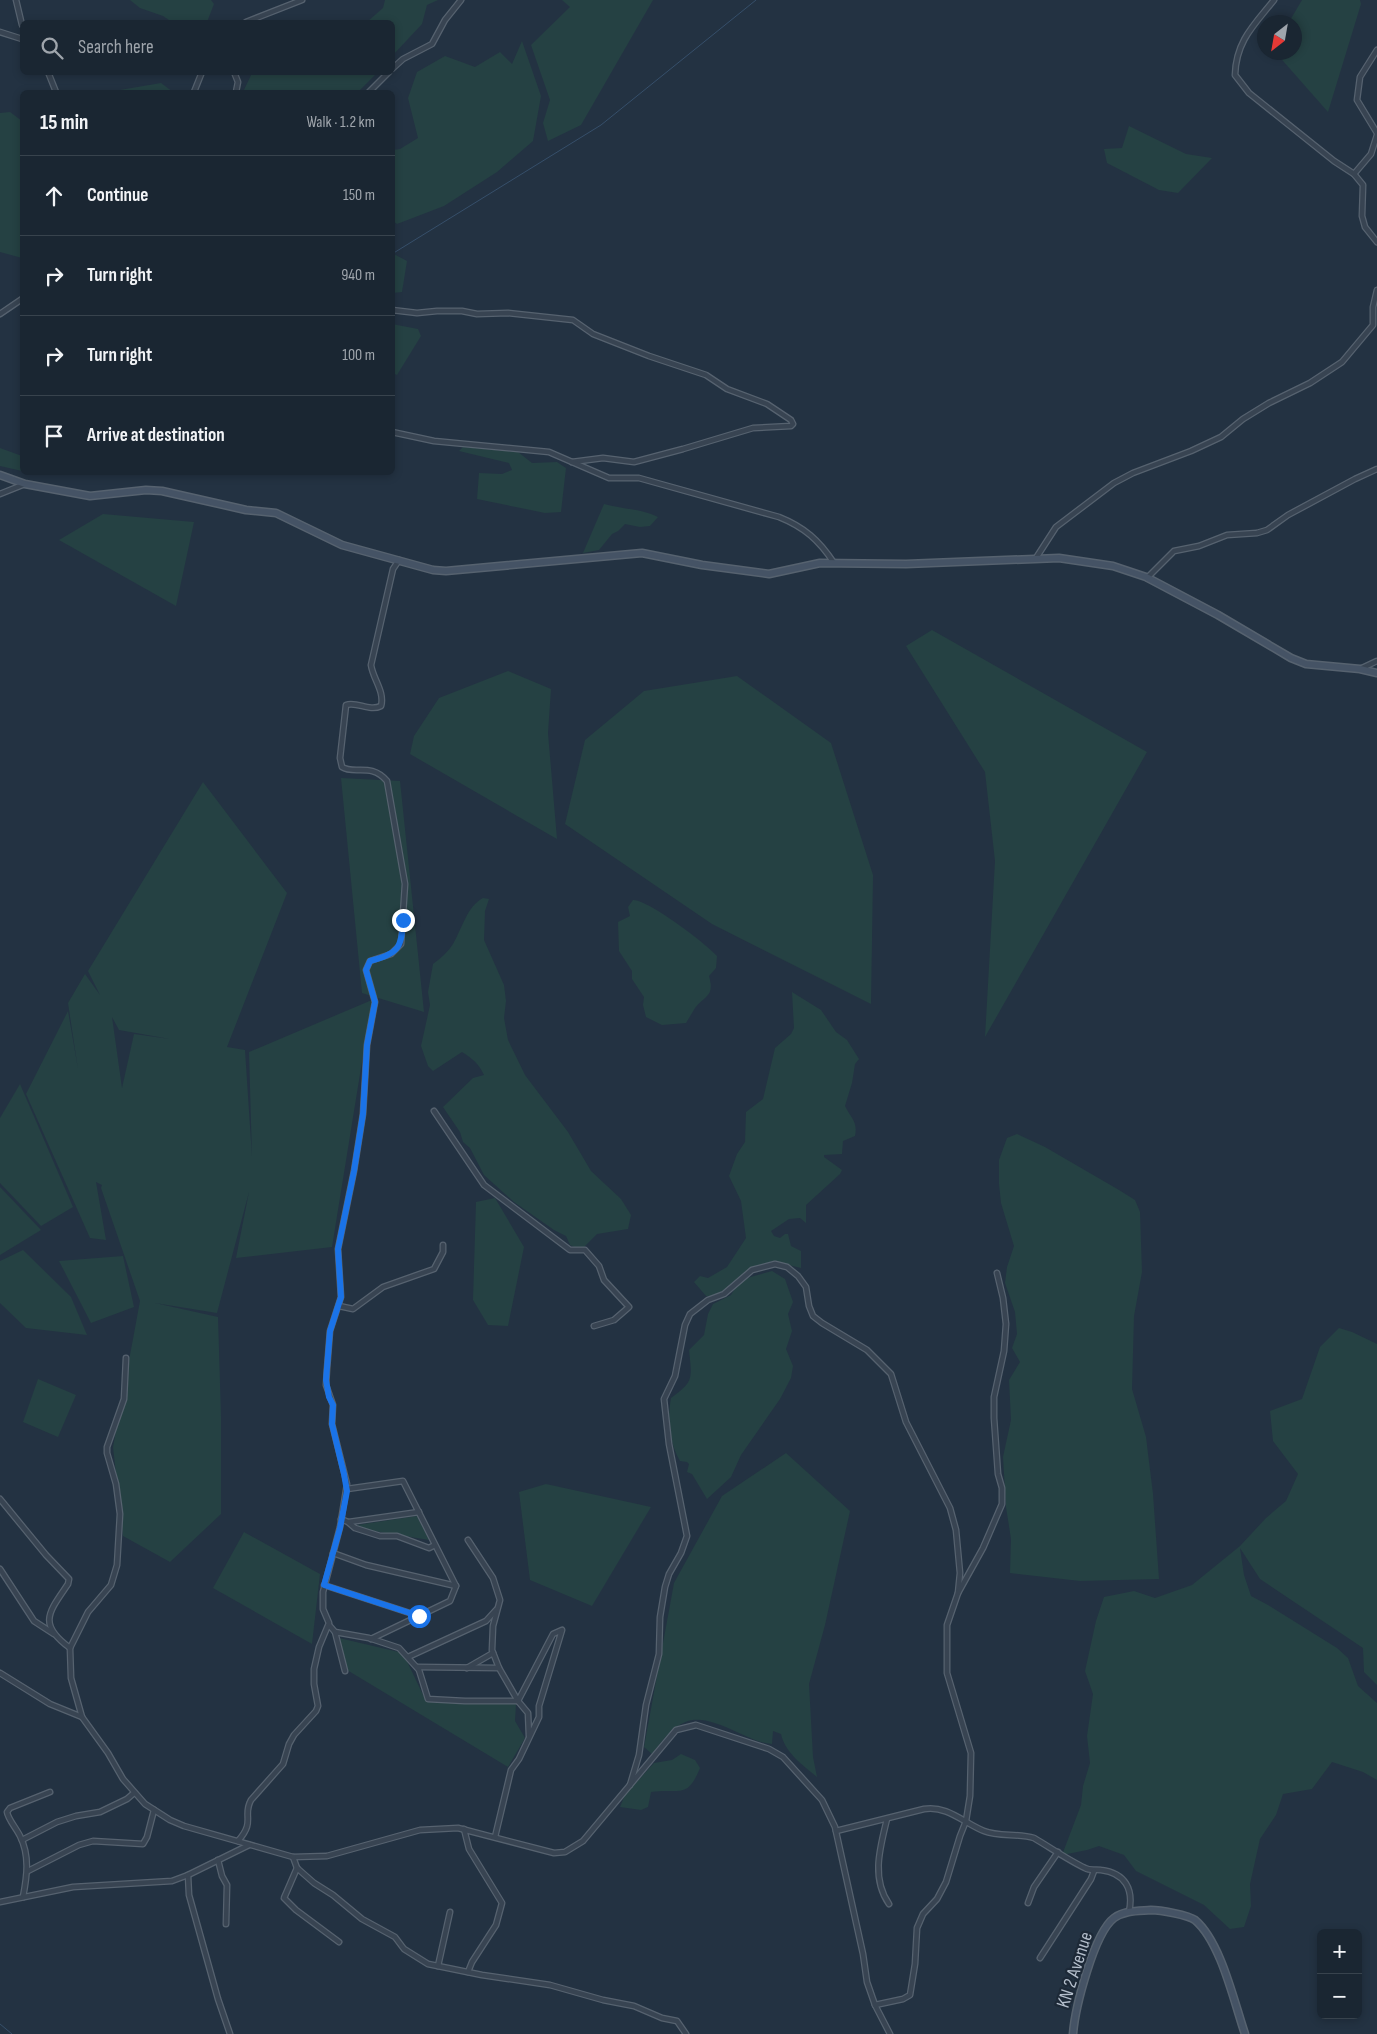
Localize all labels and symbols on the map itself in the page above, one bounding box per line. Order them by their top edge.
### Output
north arrow [1257,15,1302,60]
route end [392,909,415,932]
route start [408,1605,431,1628]
street label: KN 2 Avenue [1052,1929,1098,2011]

